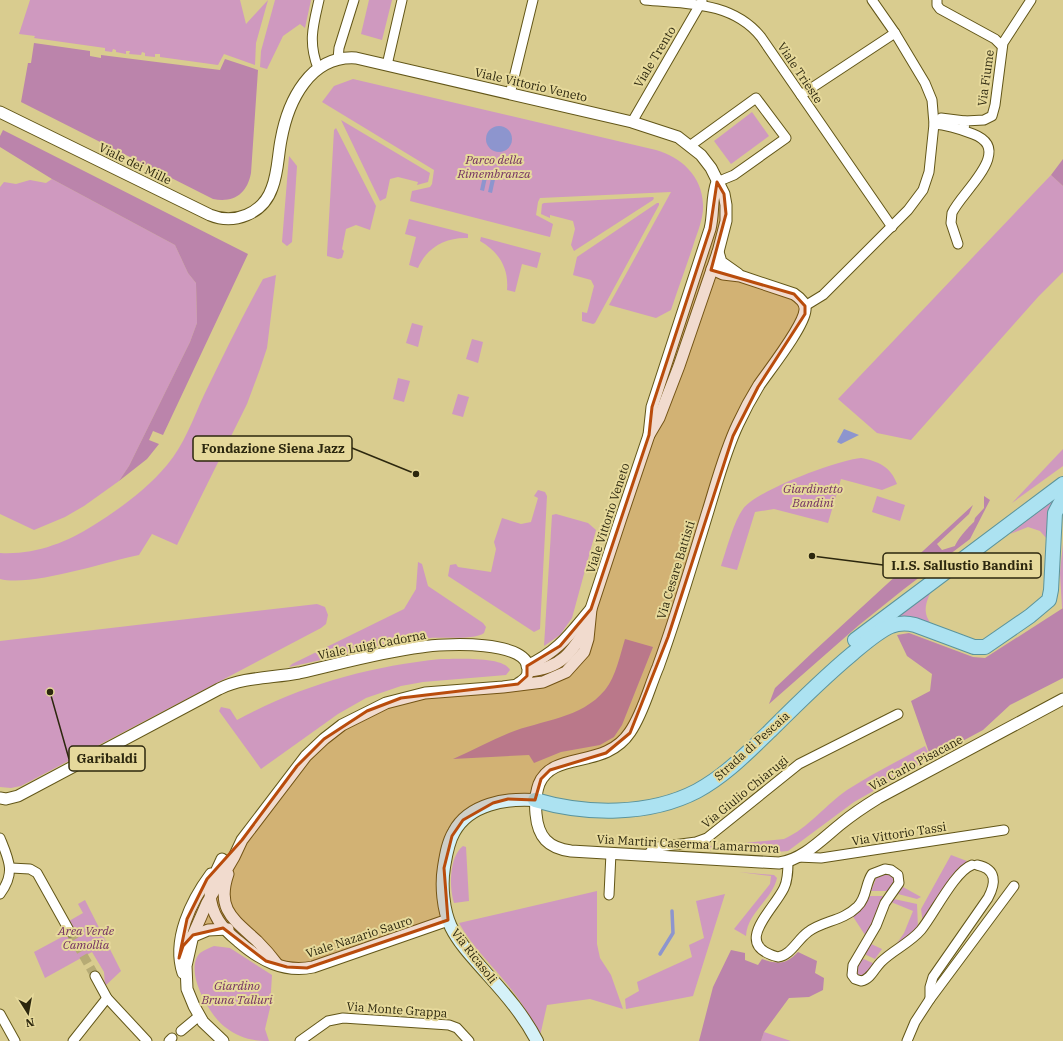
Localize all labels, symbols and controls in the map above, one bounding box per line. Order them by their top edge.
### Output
street label: Viale Trento [630,23,679,90]
street label: Viale Trieste [774,39,826,106]
street label: Via Fiume [974,49,997,107]
street label: Viale Vittorio Veneto [473,64,589,105]
street label: Viale dei Mille [96,139,174,188]
park label: Parco della Rimembranza [456,152,531,181]
callout: Fondazione Siena Jazz [193,436,352,461]
text: Fondazione Siena Jazz [201,440,345,457]
street label: Viale Vittorio Veneto [583,461,632,575]
park label: Giardinetto Bandini [783,481,843,510]
street label: Via Cesare Battisti [653,519,698,621]
callout: I.I.S. Sallustio Bandini [883,553,1041,578]
text: I.I.S. Sallustio Bandini [891,557,1033,574]
street label: Viale Luigi Cadorna [316,627,428,662]
street label: Strada di Pescaia [711,708,793,783]
street label: Via Carlo Pisacane [866,732,965,794]
callout: Garibaldi [69,746,145,771]
text: Garibaldi [77,750,138,767]
street label: Via Giulio Chiarugi [699,752,791,831]
street label: Via Vittorio Tassi [851,819,947,848]
street label: Via Martiri Caserma Lamarmora [596,831,780,856]
street label: Viale Nazario Sauro [304,912,414,961]
park label: Area Verde Camollia [57,923,115,952]
street label: Via Ricasoli [448,925,501,986]
park label: Giardino Bruna Talluri [200,978,273,1007]
north arrow [8,993,48,1033]
street label: Via Monte Grappa [346,998,448,1021]
text: N [24,1015,36,1031]

